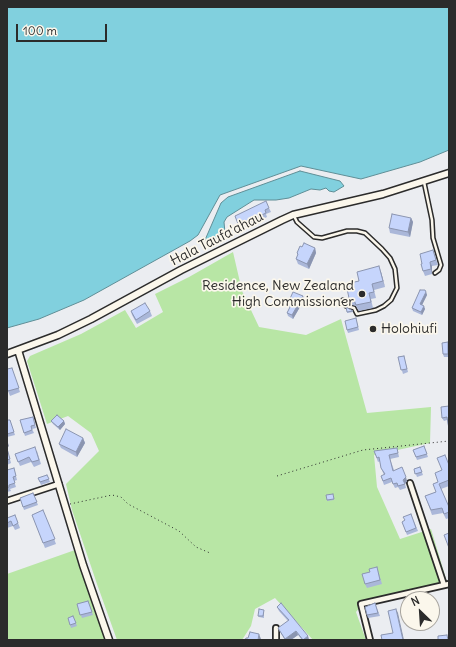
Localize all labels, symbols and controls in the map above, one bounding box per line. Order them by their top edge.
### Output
scale bar [18,16,109,42]
text: 100 m [23,23,57,38]
street label: Hala Taufa'ahau [168,208,266,270]
place label: Residence, New Zealand High Commissioner [202,278,354,310]
marker: Residence, New Zealand High Commissioner [357,289,367,299]
place label: Holohiufi [381,321,437,337]
marker: Holohiufi [368,324,378,334]
north arrow [400,591,440,631]
text: N [409,593,422,609]

